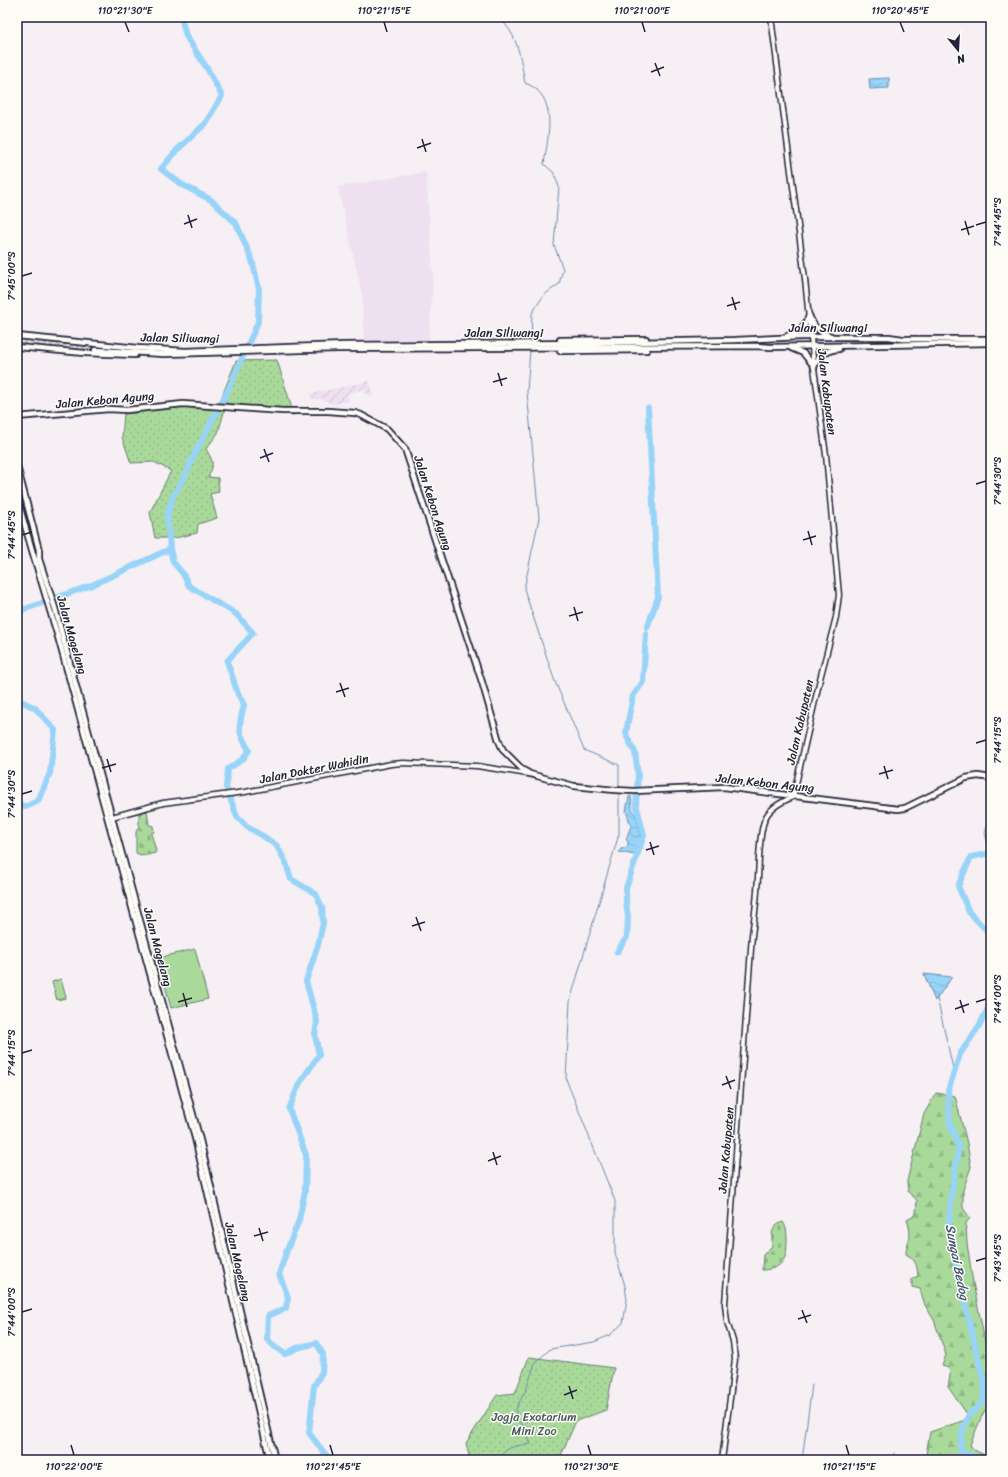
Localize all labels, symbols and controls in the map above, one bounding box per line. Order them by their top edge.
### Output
text: 110°21'30"E [98,2,154,20]
text: 110°21'15"E [357,2,412,20]
text: 110°21'00"E [614,2,671,20]
text: 110°20'45"E [871,2,930,20]
north arrow [938,30,978,70]
text: N [954,49,968,69]
text: 7°44'45"S [989,197,1007,247]
text: 7°45'00"S [3,251,21,301]
street label: Jalan Siliwangi [788,317,868,339]
street label: Jalan Siliwangi [464,322,544,344]
street label: Jalan Siliwangi [140,326,220,350]
street label: Jalan Kabupaten [811,347,843,437]
street label: Jalan Kebon Agung [54,385,155,415]
street label: Jalan Kebon Agung [407,452,459,553]
text: 7°44'30"S [989,456,1007,505]
text: 7°44'45"S [3,510,21,560]
street label: Jalan Magelang [50,592,94,677]
street label: Jalan Kabupaten [779,677,821,768]
text: 7°44'15"S [989,716,1007,764]
street label: Jalan Dokter Wahidin [257,748,371,791]
street label: Jalan Kebon Agung [714,767,815,799]
text: 7°44'30"S [3,769,21,818]
street label: Jalan Magelang [137,904,179,989]
text: 7°44'00"S [989,974,1007,1024]
text: 7°44'15"S [3,1029,21,1077]
street label: Jalan Kabupaten [711,1105,741,1195]
street label: Jalan Magelang [218,1219,258,1304]
water label: Sungai Bedog [939,1222,976,1304]
text: 7°43'45"S [989,1233,1007,1282]
text: 7°44'00"S [3,1287,21,1337]
park label: Jogja Exotarium Mini Zoo [491,1406,576,1442]
text: 110°22'00"E [46,1458,104,1476]
text: 110°21'45"E [305,1458,362,1476]
text: 110°21'30"E [564,1458,620,1476]
text: 110°21'15"E [822,1458,877,1476]

